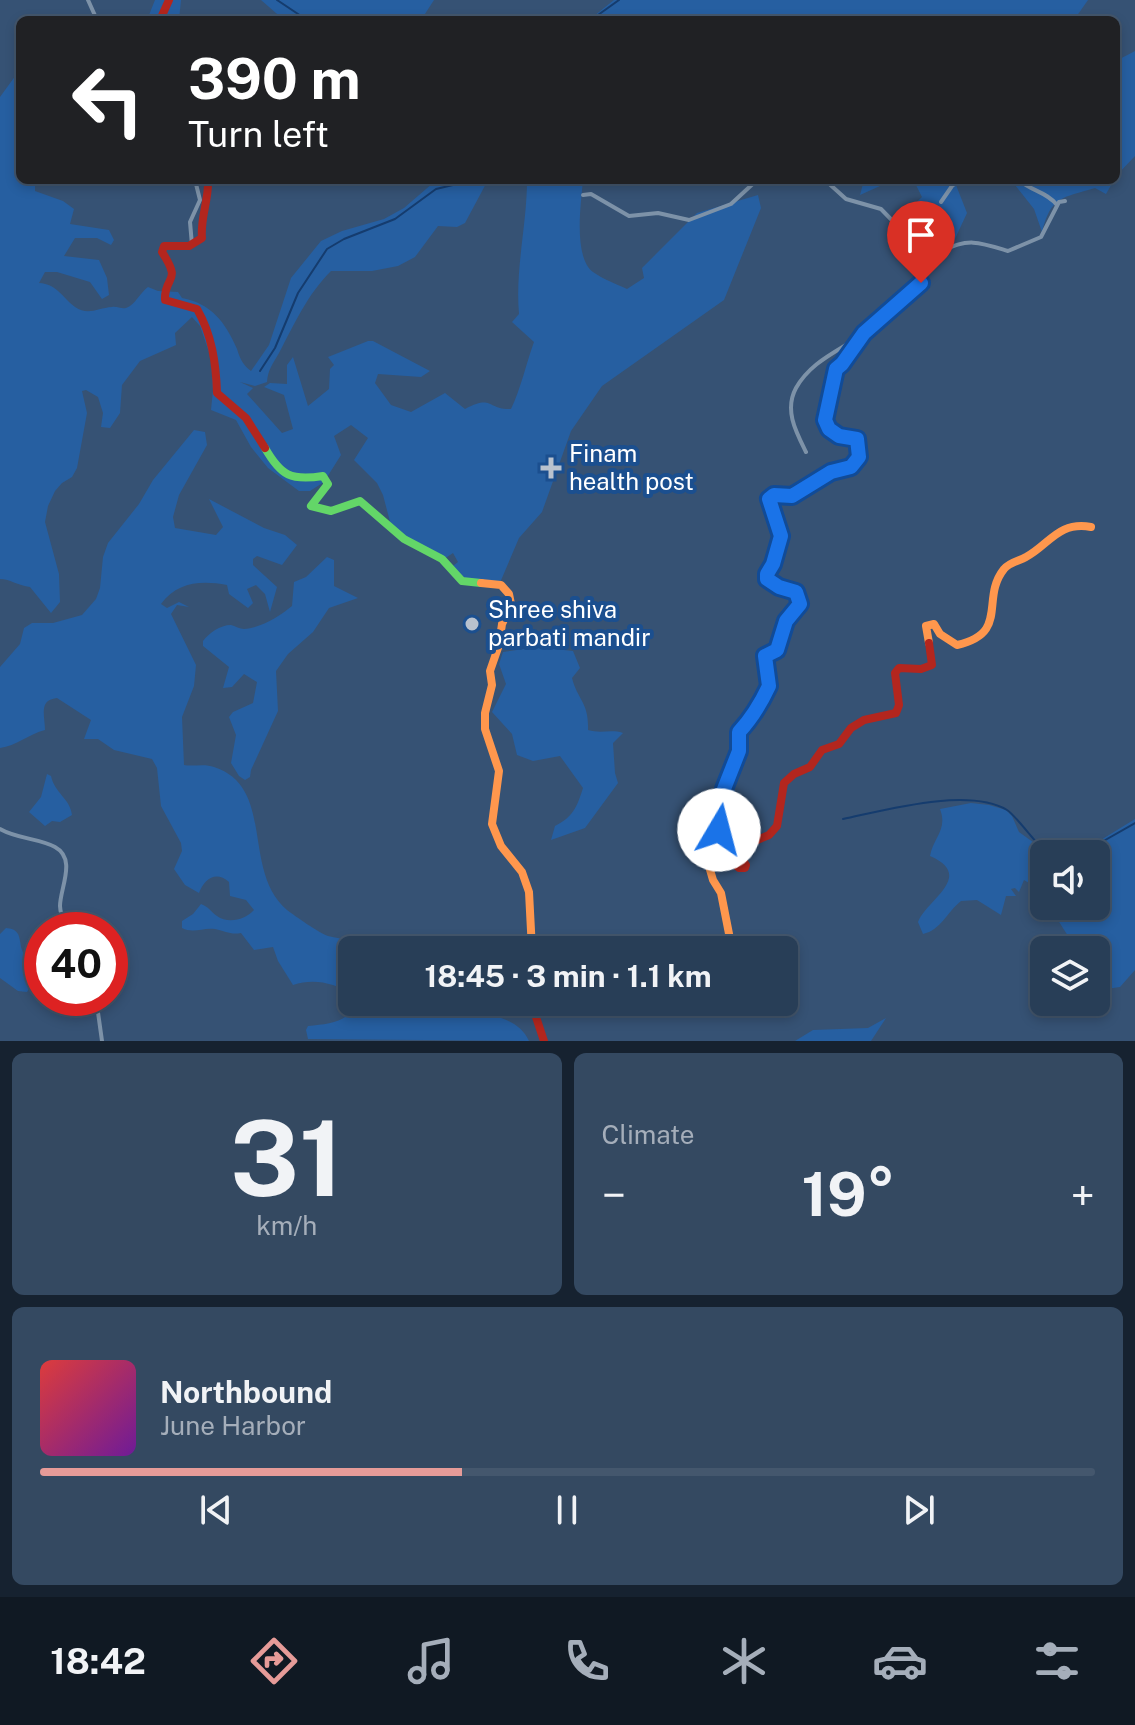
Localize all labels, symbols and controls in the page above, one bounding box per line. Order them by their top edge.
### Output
text: 390 m [188,46,361,112]
icon: left [56,48,160,152]
text: Turn left [188,113,329,155]
pin [887,201,955,283]
icon: arrive [899,213,943,257]
place label: Finam health post [569,439,694,495]
marker: Finam health post [540,457,562,479]
place label: Shree shiva parbati mandir [488,595,651,651]
marker: Shree shiva parbati mandir [463,615,481,633]
position arrow [677,788,761,872]
map controls [1030,840,1110,1016]
button: sound [1030,840,1110,920]
speed limit sign: 40 [24,912,128,1016]
button: layers [1030,936,1110,1016]
text: 18:45 · 3 min · 1.1 km [424,958,712,994]
text: 31 [230,1097,344,1219]
text: Climate [602,1119,695,1150]
text: 19° [801,1159,895,1230]
text: − [602,1169,626,1221]
text: + [1071,1169,1095,1221]
text: km/h [256,1210,317,1241]
text: Northbound [160,1374,332,1410]
text: June Harbor [160,1410,306,1441]
icon: previous [194,1488,238,1532]
icon: pause [545,1488,589,1532]
icon: next [897,1488,941,1532]
icon: directions [246,1633,302,1689]
icon: music [403,1633,459,1689]
icon: phone [559,1633,615,1689]
icon: climate [716,1633,772,1689]
icon: car [872,1633,928,1689]
icon: filters [1029,1633,1085,1689]
text: 18:42 [50,1640,146,1682]

